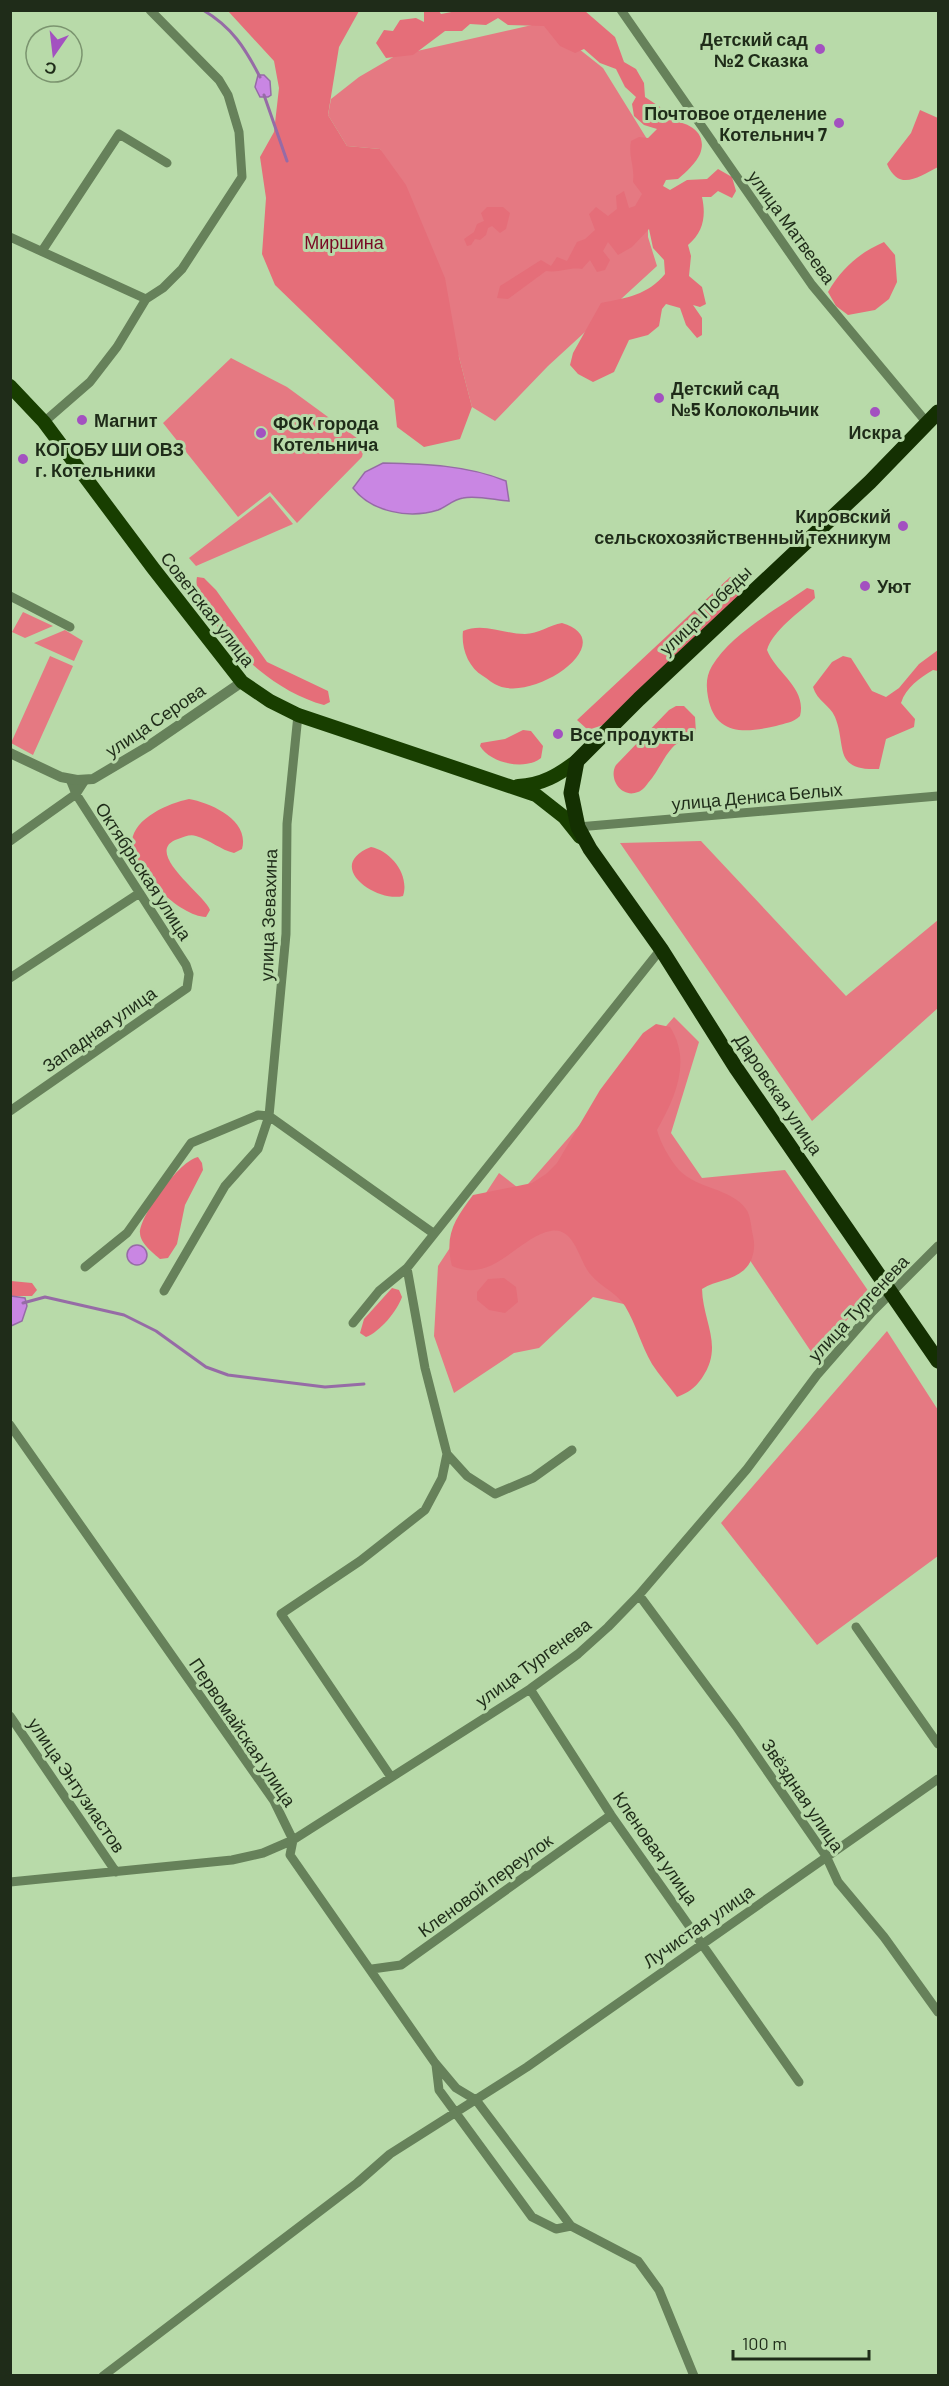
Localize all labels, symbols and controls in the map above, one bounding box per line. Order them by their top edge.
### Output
north arrow [24,24,84,84]
place label: Детский сад №2 Сказка [700,28,809,71]
marker: Детский сад №2 Сказка [813,42,827,56]
text: С [42,58,58,80]
place label: Почтовое отделение Котельнич 7 [644,102,827,145]
marker: Почтовое отделение Котельнич 7 [832,116,846,130]
street label: улица Матвеева [743,166,841,289]
park label: Миршина [304,231,385,253]
place label: Детский сад №5 Колокольчик [671,377,820,420]
marker: Детский сад №5 Колокольчик [652,391,666,405]
marker: Искра [868,405,882,419]
place label: Магнит [94,409,158,431]
place label: ФОК города Котельнича [273,412,379,455]
marker: Магнит [75,413,89,427]
place label: Искра [849,421,902,443]
marker: ФОК города Котельнича [254,426,268,440]
place label: КОГОБУ ШИ ОВЗ г. Котельники [35,438,184,481]
marker: КОГОБУ ШИ ОВЗ г. Котельники [16,452,30,466]
place label: Кировский сельскохозяйственный техникум [594,505,891,548]
marker: Кировский сельскохозяйственный техникум [896,519,910,533]
street label: Советская улица [156,547,260,672]
street label: улица Победы [654,561,756,659]
place label: Уют [877,575,911,597]
marker: Уют [858,579,872,593]
street label: улица Серова [101,678,210,761]
place label: Все продукты [570,723,694,745]
marker: Все продукты [551,727,565,741]
street label: улица Дениса Белых [671,778,843,814]
street label: Октябрьская улица [91,798,197,945]
street label: улица Зевахина [255,847,281,982]
street label: Западная улица [38,981,161,1076]
street label: Даровская улица [730,1029,828,1160]
street label: улица Тургенева [803,1250,914,1366]
street label: улица Тургенева [471,1612,596,1711]
street label: Первомайская улица [185,1653,302,1811]
street label: улица Энтузиастов [24,1713,130,1857]
street label: Звёздная улица [757,1734,849,1857]
street label: Кленовая улица [609,1787,704,1910]
street label: Кленовой переулок [414,1829,557,1941]
street label: Лучистая улица [638,1879,758,1972]
scale bar [733,2323,870,2361]
text: 100 m [742,2332,787,2354]

